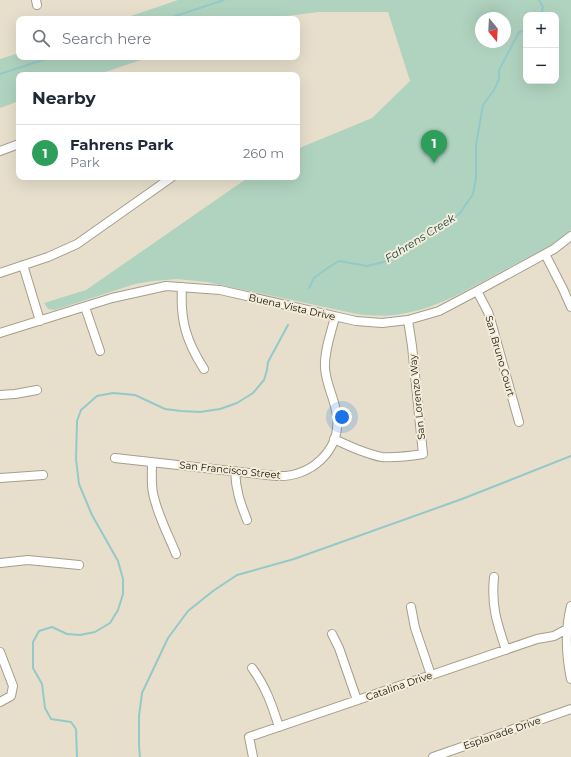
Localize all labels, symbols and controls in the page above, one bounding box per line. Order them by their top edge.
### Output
north arrow [475,12,511,48]
map controls [523,12,559,84]
button: + [523,12,559,48]
search box [16,16,300,60]
icon: search [30,27,52,49]
text: Search here [62,29,151,48]
button: − [523,48,559,84]
text: Nearby [32,88,96,108]
pin: 1 [421,130,447,163]
text: Fahrens Park [70,135,174,154]
text: 1 [42,145,48,161]
text: 260 m [243,145,284,161]
text: Park [70,154,100,170]
water label: Fahrens Creek [382,211,458,265]
street label: Buena Vista Drive [247,291,337,323]
street label: San Bruno Court [482,314,518,398]
street label: San Lorenzo Way [406,353,428,440]
your location [332,407,352,427]
street label: San Francisco Street [179,458,281,482]
street label: Catalina Drive [364,669,434,703]
street label: Esplanade Drive [462,714,542,752]

